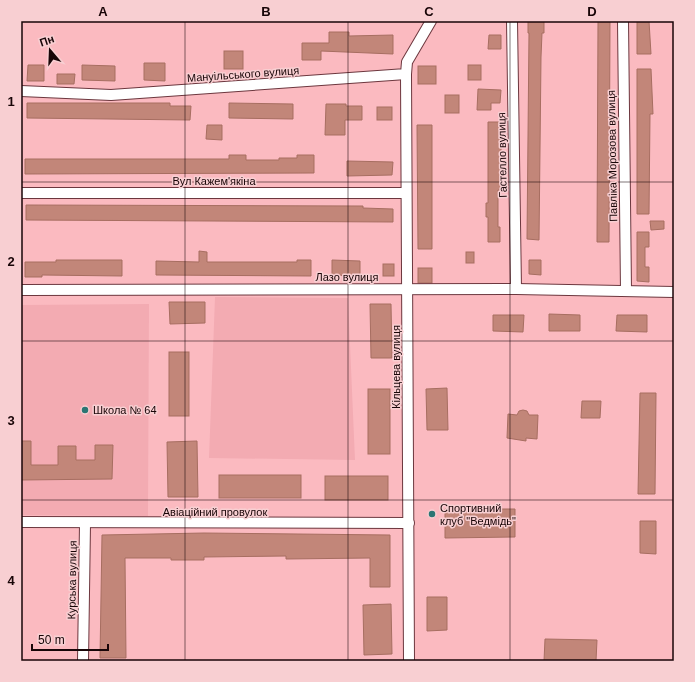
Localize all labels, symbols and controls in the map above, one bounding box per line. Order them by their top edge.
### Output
text: A [98,4,108,19]
text: B [261,4,271,19]
text: C [424,4,434,19]
text: D [587,4,597,19]
north arrow [30,30,70,70]
text: Пн [38,33,56,49]
street label: Мануільського вулиця [186,64,300,84]
street label: Павліка Морозова вулиця [605,90,619,222]
text: 1 [7,94,15,109]
street label: Гастелло вулиця [495,112,509,198]
street label: Вул Кажем'якіна [172,175,256,187]
text: 2 [7,254,15,269]
street label: Лазо вулиця [316,271,379,283]
street label: Кільцева вулиця [390,325,402,409]
place label: Школа № 64 [93,404,157,416]
marker: Школа № 64 [80,405,90,415]
text: 3 [7,413,15,428]
place label: Спортивний клуб "Ведмідь" [440,502,516,527]
street label: Авіаційний провулок [163,506,267,518]
marker: Спортивний клуб "Ведмідь" [427,509,437,519]
street label: Курська вулиця [65,540,79,620]
text: 4 [7,573,15,588]
scale bar [32,626,108,652]
text: 50 m [38,633,65,647]

